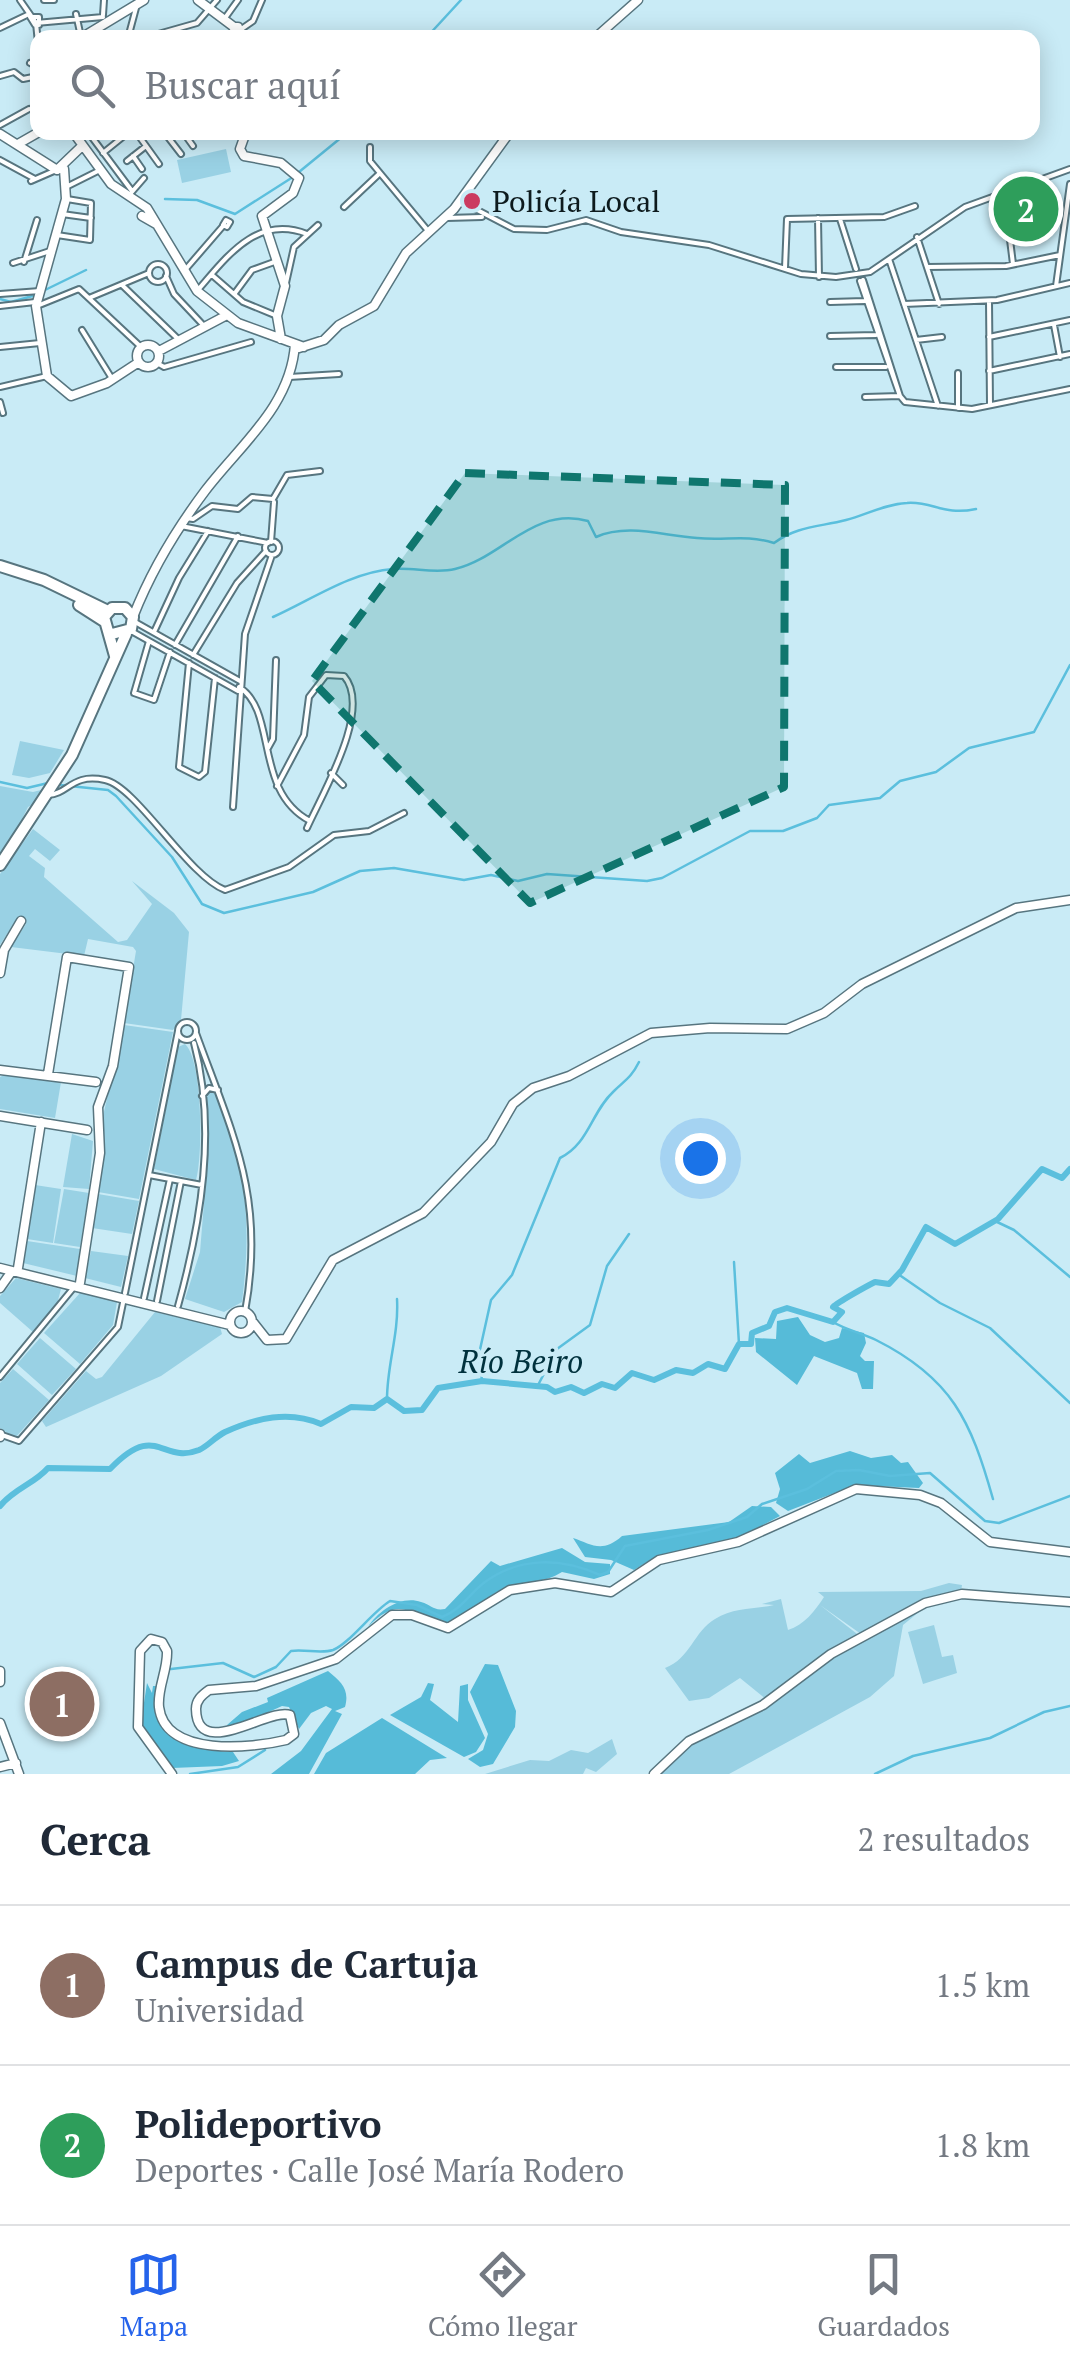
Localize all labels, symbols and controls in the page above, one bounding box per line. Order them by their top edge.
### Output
search box [30,30,1040,140]
icon: search [65,58,120,113]
text: Buscar aquí [145,60,341,110]
pin: 2 [994,172,1058,246]
place label: Policía Local [492,181,660,221]
marker: Policía Local [461,190,483,212]
your location [675,1133,726,1184]
water label: Río Beiro [458,1340,583,1382]
pin: 1 [30,1666,94,1742]
text: Cerca [40,1811,151,1867]
text: 2 resultados [858,1818,1030,1860]
text: Campus de Cartuja [135,1939,478,1989]
text: 1 [63,1964,82,2006]
text: 1.5 km [935,1964,1030,2006]
text: Universidad [135,1989,304,2031]
text: Polideportivo [135,2099,382,2149]
text: 2 [63,2124,82,2166]
text: 1.8 km [935,2124,1030,2166]
text: Deportes · Calle José María Rodero [135,2149,624,2191]
tab: Mapa [120,2247,188,2344]
tab: Cómo llegar [428,2247,578,2344]
tab: Guardados [817,2247,950,2344]

